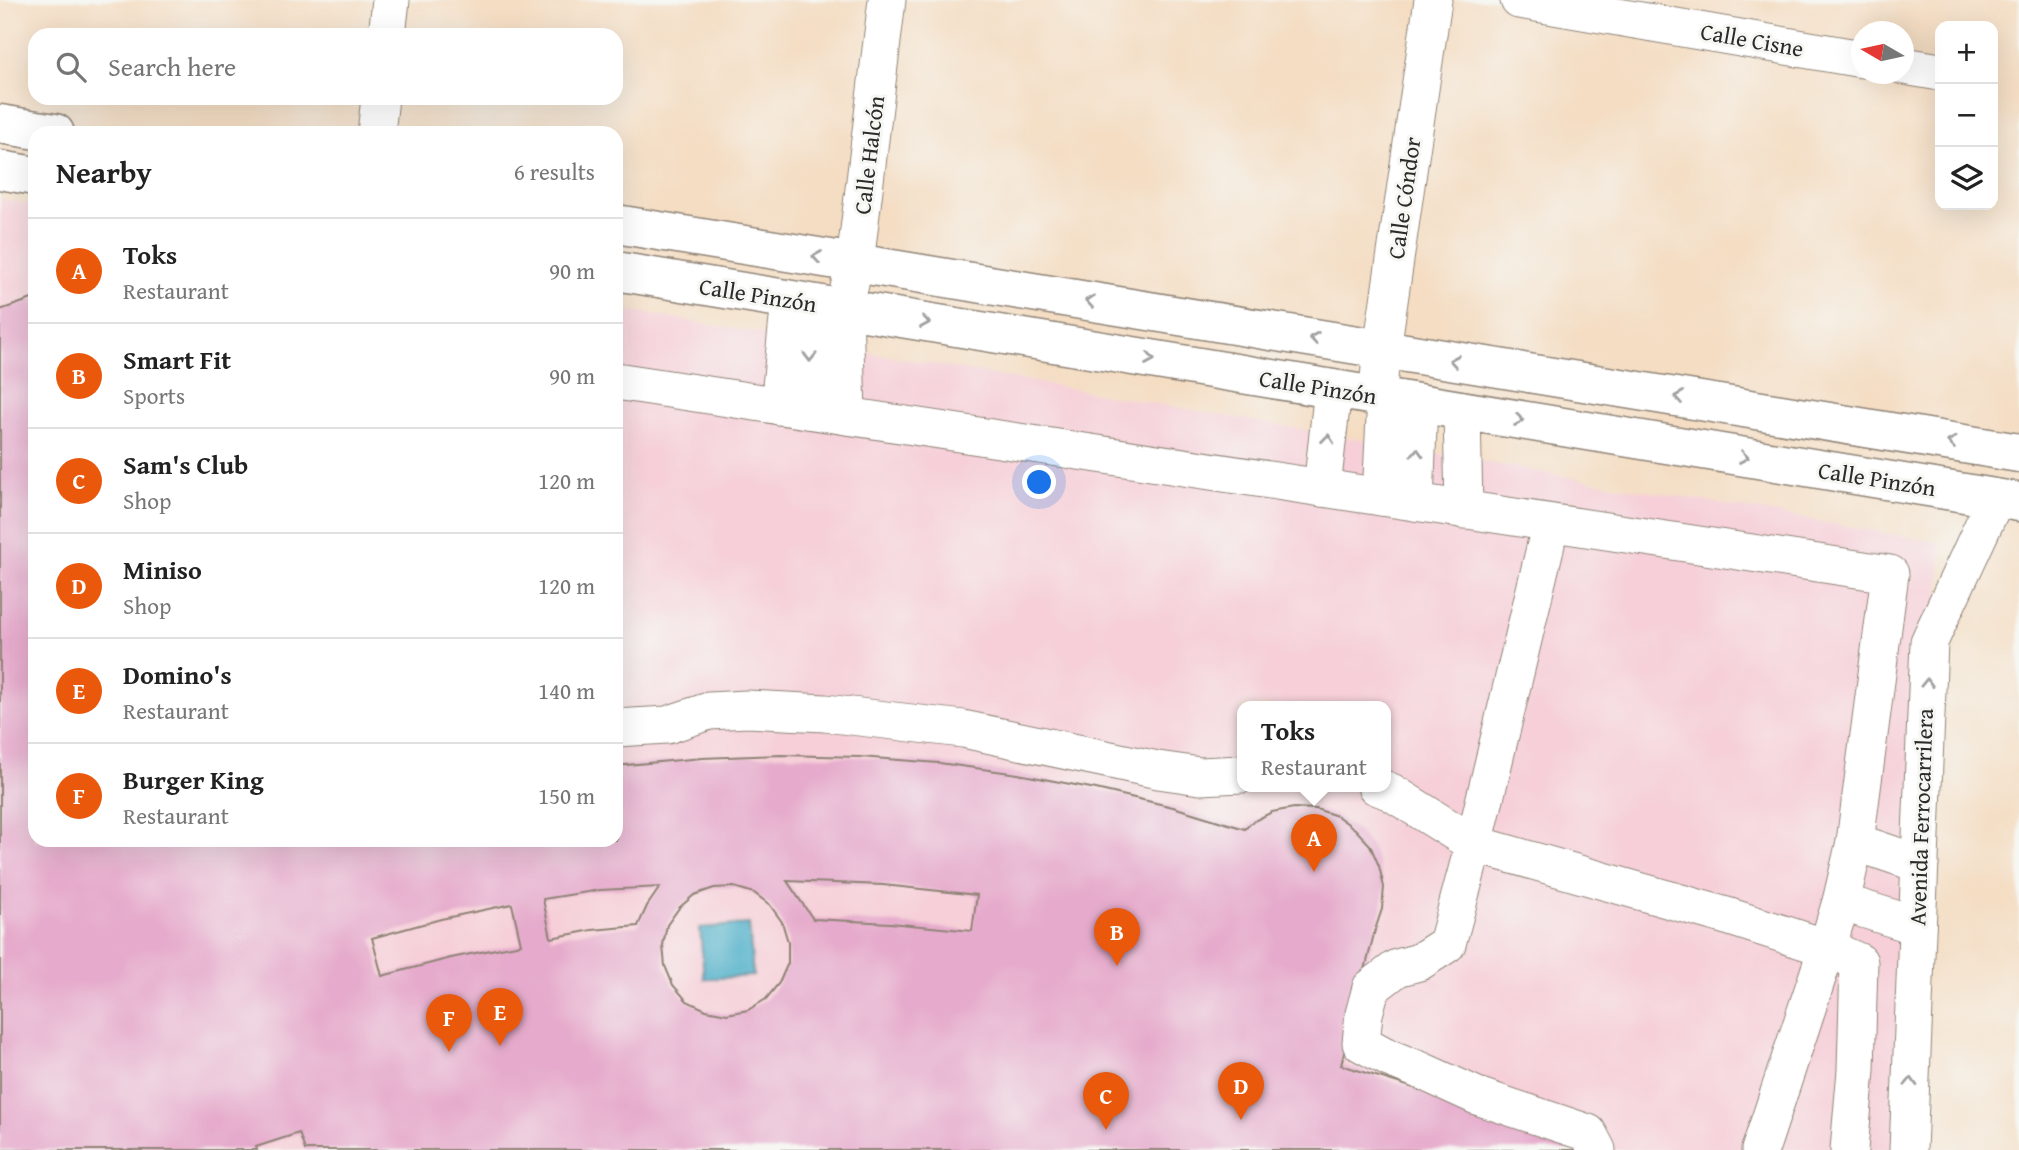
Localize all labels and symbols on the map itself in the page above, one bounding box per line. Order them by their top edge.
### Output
street label: Calle Cisne [1698,14,1806,65]
north arrow [1851,21,1914,84]
street label: Calle Halcón [845,94,892,216]
street label: Calle Cóndor [1379,134,1428,261]
one-way arrow [811,250,823,265]
street label: Calle Pinzón [697,269,819,320]
one-way arrow [1084,294,1096,309]
one-way arrow [919,314,931,329]
one-way arrow [1308,331,1320,346]
one-way arrow [1144,351,1156,366]
one-way arrow [803,352,818,363]
one-way arrow [1448,354,1460,369]
street label: Calle Pinzón [1257,361,1379,412]
one-way arrow [1673,390,1685,405]
one-way arrow [1513,412,1525,427]
one-way arrow [1320,433,1335,445]
one-way arrow [1946,435,1958,450]
one-way arrow [1409,447,1424,458]
one-way arrow [1738,449,1750,464]
street label: Calle Pinzón [1816,453,1938,504]
your location [1022,465,1056,499]
one-way arrow [1920,677,1935,688]
street label: Avenida Ferrocarrilera [1900,708,1941,926]
pin: A [1291,814,1337,872]
pin: B [1094,908,1140,966]
pin: E [477,988,523,1046]
pin: F [426,994,472,1052]
pin: D [1218,1062,1264,1120]
pin: C [1083,1072,1129,1130]
one-way arrow [1903,1076,1918,1087]

